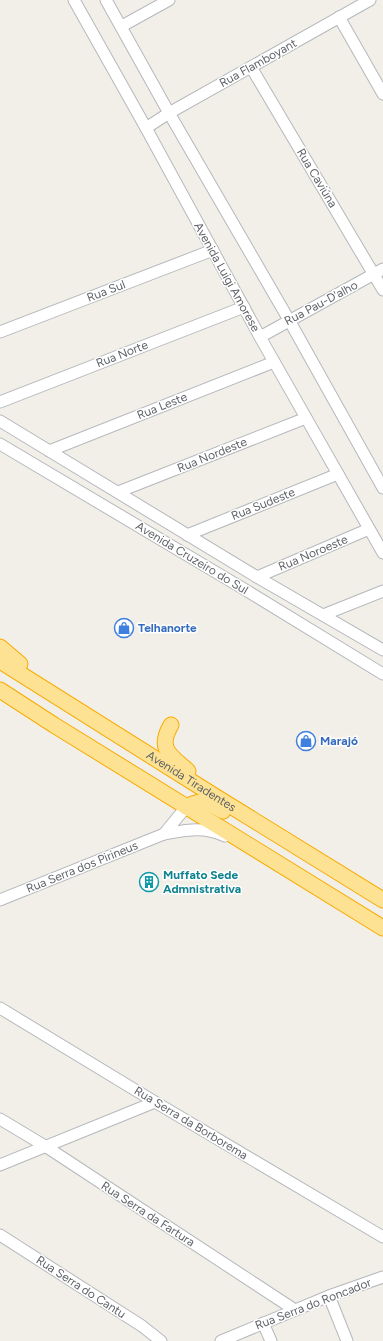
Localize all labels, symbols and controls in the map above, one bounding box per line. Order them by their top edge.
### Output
street label: Rua Flamboyant [217,36,299,90]
street label: Rua Caviúna [294,146,340,210]
street label: Avenida Luigi Amorese [191,220,263,334]
street label: Rua Sul [85,277,127,305]
street label: Rua Pau-D'alho [282,278,360,328]
street label: Rua Norte [94,338,150,370]
street label: Rua Leste [135,389,189,422]
street label: Rua Nordeste [175,435,249,475]
street label: Rua Sudeste [229,485,297,523]
street label: Avenida Cruzeiro do Sul [133,519,251,597]
street label: Rua Noroeste [276,532,350,574]
shop icon: Telhanorte [113,617,135,639]
place label: Telhanorte [138,621,197,635]
shop icon: Marajó [295,730,317,752]
place label: Marajó [320,734,358,748]
street label: Avenida Tiradentes [144,748,239,815]
street label: Rua Serra dos Pirineus [24,838,140,896]
place label: Muffato Sede Admnistrativa [163,868,241,896]
building icon: Muffato Sede Admnistrativa [138,871,160,893]
street label: Rua Serra da Borborema [132,1084,250,1162]
street label: Rua Serra da Fartura [99,1179,197,1249]
street label: Rua Serra do Cantu [34,1253,128,1321]
street label: Rua Serra do Roncador [253,1275,373,1333]

